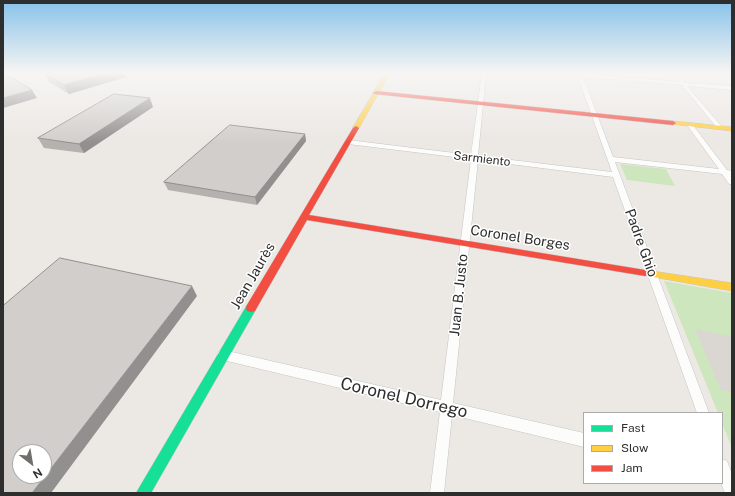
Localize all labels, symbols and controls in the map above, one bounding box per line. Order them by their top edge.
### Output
street label: Sarmiento [453,148,511,170]
street label: Padre Ghio [621,207,661,279]
street label: Coronel Borges [469,222,571,254]
street label: Jean Jaurès [227,240,279,312]
street label: Juan B. Justo [446,253,472,337]
street label: Coronel Dorrego [338,373,470,423]
legend [583,412,723,484]
text: Fast [621,421,645,435]
text: Slow [621,441,648,455]
north arrow [12,444,52,484]
text: Jam [621,461,643,475]
text: N [31,466,44,481]

